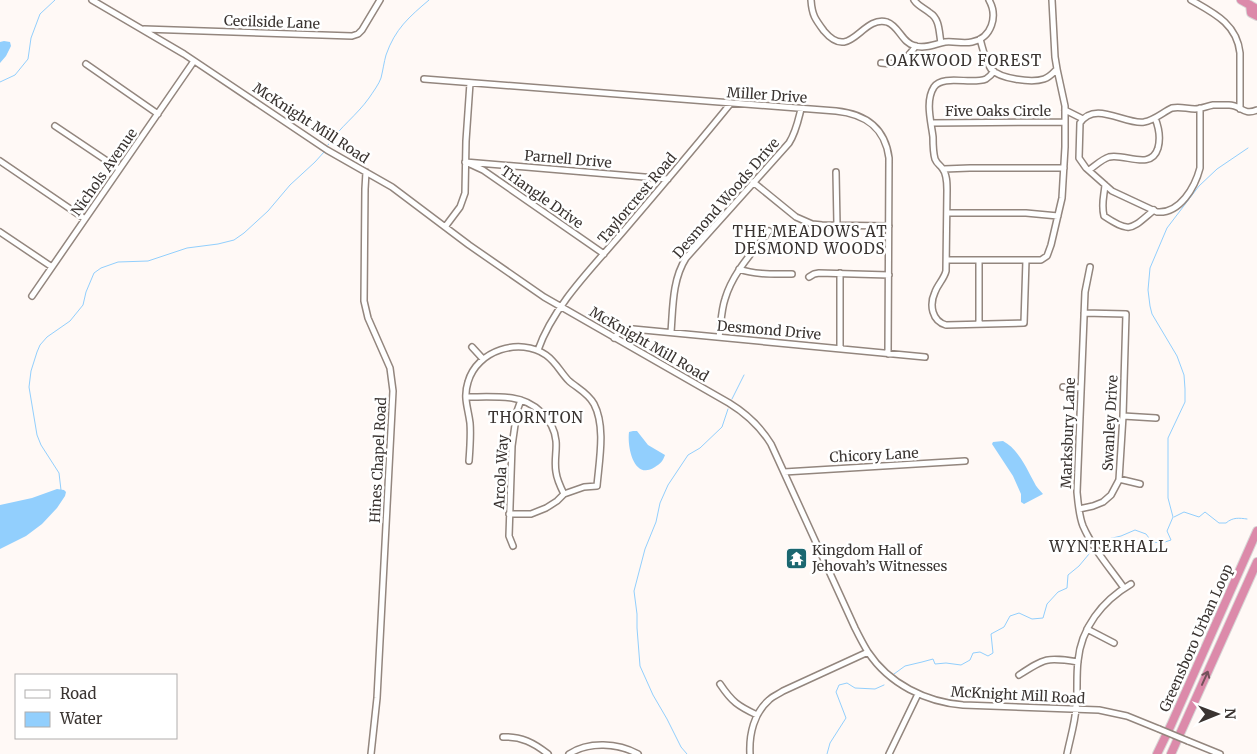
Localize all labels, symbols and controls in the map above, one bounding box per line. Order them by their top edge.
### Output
street label: Cecilside Lane [224,11,320,33]
district label: OAKWOOD FOREST [886,51,1042,70]
street label: McKnight Mill Road [250,79,373,168]
street label: Miller Drive [726,83,808,107]
street label: Five Oaks Circle [945,102,1051,120]
street label: Nichols Avenue [67,125,141,219]
street label: Desmond Woods Drive [669,134,783,262]
street label: Parnell Drive [524,146,612,172]
street label: Taylorcrest Road [594,149,681,247]
street label: Triangle Drive [497,162,587,232]
district label: THE MEADOWS AT DESMOND WOODS [732,222,888,258]
street label: McKnight Mill Road [586,303,712,386]
street label: Desmond Drive [716,316,822,344]
street label: Swanley Drive [1098,375,1122,471]
street label: Marksbury Lane [1057,377,1079,489]
street label: Hines Chapel Road [366,396,390,524]
district label: THORNTON [488,408,584,427]
street label: Arcola Way [490,433,512,511]
street label: Chicory Lane [829,444,919,466]
district label: WYNTERHALL [1048,537,1169,556]
place label: Kingdom Hall of Jehovah’s Witnesses [811,541,948,575]
temple icon: Kingdom Hall of Jehovah’s Witnesses [784,546,808,570]
street label: Greensboro Urban Loop [1155,561,1237,715]
one-way arrow [1201,671,1211,686]
legend [15,674,178,739]
street label: McKnight Mill Road [950,682,1086,708]
text: Road [60,684,96,703]
north arrow [1192,689,1242,739]
text: N [1221,708,1239,719]
text: Water [59,709,103,728]

